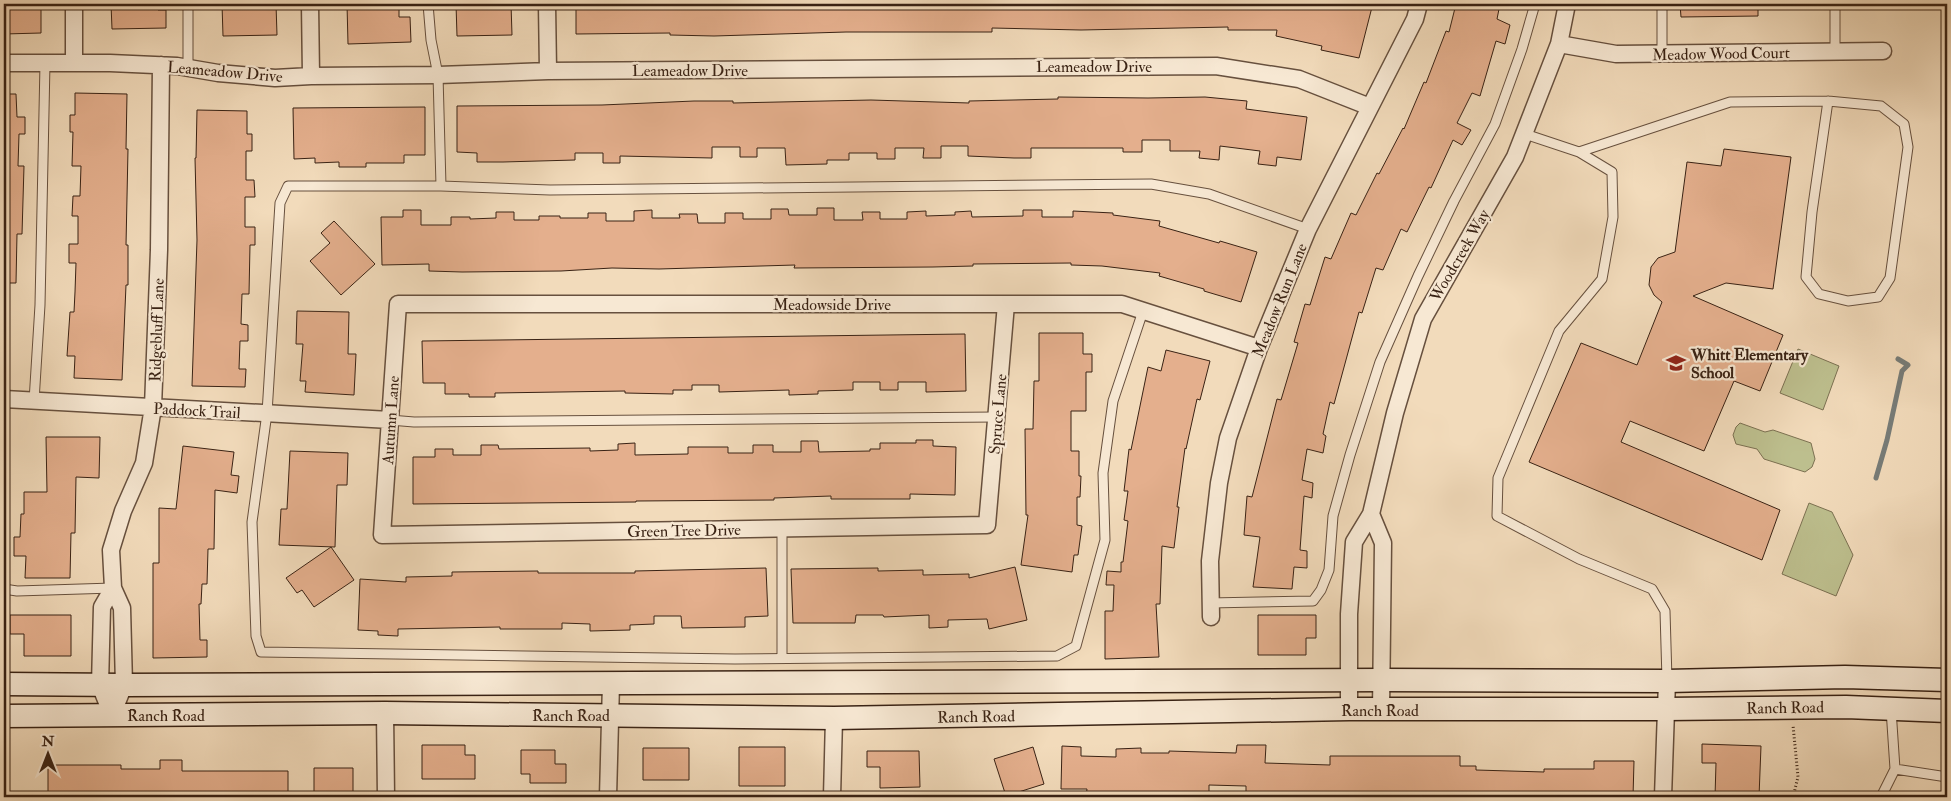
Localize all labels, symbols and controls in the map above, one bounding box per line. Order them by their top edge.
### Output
street label: Meadow Wood Court [1652,43,1790,65]
street label: Leameadow Drive [166,57,284,87]
street label: Leameadow Drive [1036,57,1152,77]
street label: Leameadow Drive [632,61,748,81]
street label: Woodcreek Way [1425,205,1495,306]
street label: Meadow Run Lane [1248,240,1312,360]
street label: Ridgebluff Lane [145,278,169,382]
street label: Meadowside Drive [773,295,891,315]
place label: Whitt Elementary School [1690,345,1809,383]
school or university icon: Whitt Elementary School [1665,352,1687,374]
street label: Spruce Lane [985,373,1013,455]
street label: Autumn Lane [378,375,404,466]
street label: Paddock Trail [153,399,241,423]
street label: Green Tree Drive [627,520,741,542]
street label: Ranch Road [1746,697,1824,719]
street label: Ranch Road [1341,701,1419,721]
street label: Ranch Road [127,706,205,726]
street label: Ranch Road [532,706,610,726]
street label: Ranch Road [937,706,1015,728]
north arrow [22,728,72,778]
text: N [41,733,55,750]

